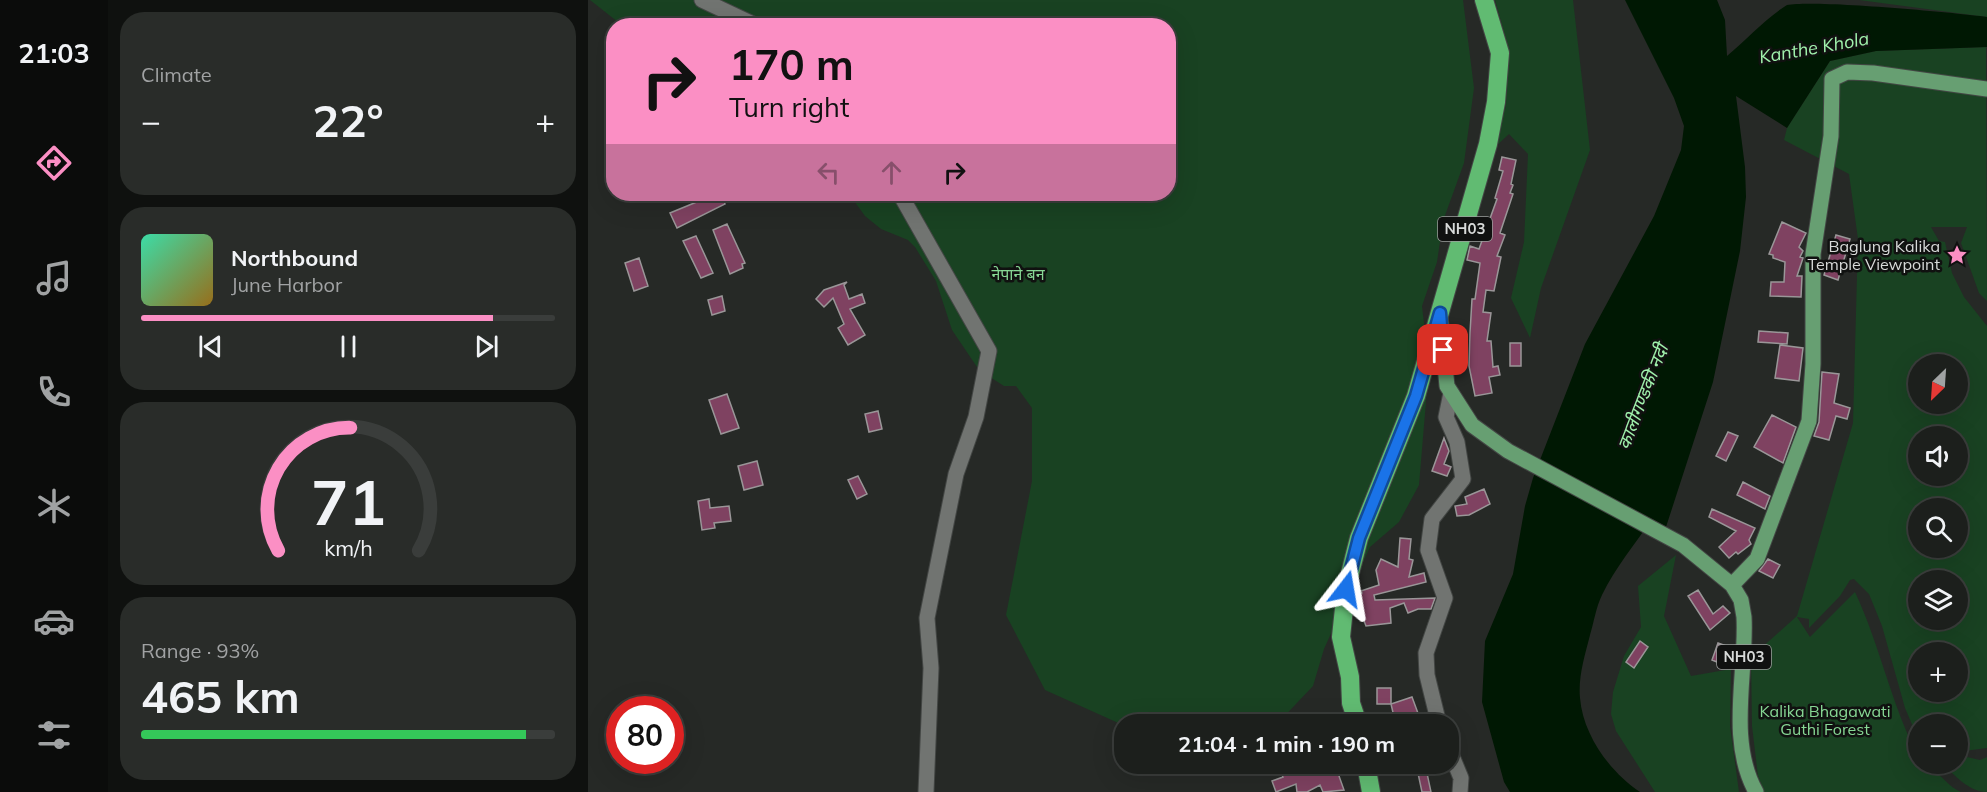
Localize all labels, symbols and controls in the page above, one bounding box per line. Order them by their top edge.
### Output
water label: Kanthe Khola [1757,26,1871,69]
text: 21:03 [18,36,90,70]
text: 170 m [729,38,854,91]
icon: right [630,42,708,120]
text: Climate [141,62,212,87]
text: Turn right [729,90,849,124]
text: 22° [312,92,384,148]
text: − [141,100,161,141]
text: + [535,100,555,141]
icon: directions [33,142,75,184]
icon: left [812,156,845,189]
icon: ahead [875,156,908,189]
icon: right [938,156,971,189]
road number: NH03 [1438,217,1492,241]
place label: Baglung Kalika Temple Viewpoint [1808,236,1940,274]
place icon: Baglung Kalika Temple Viewpoint [1945,243,1969,267]
text: Northbound [231,244,358,272]
icon: music [33,257,75,299]
park label: नेपाने बन [991,264,1046,284]
text: June Harbor [231,272,342,297]
pin [1417,324,1468,375]
icon: previous [194,330,227,363]
icon: pause [332,330,365,363]
icon: next [470,330,503,363]
icon: arrive [1426,333,1459,366]
water label: कालीगण्डकी नदी [1612,338,1674,453]
north arrow [1908,354,1968,414]
map controls [1908,354,1968,774]
icon: phone [33,371,75,413]
button: sound [1908,426,1968,486]
text: 71 [311,462,385,541]
icon: climate [33,485,75,527]
button: search [1908,498,1968,558]
text: km/h [324,534,372,561]
position arrow [1314,557,1378,621]
button: layers [1908,570,1968,630]
icon: car [33,600,75,642]
text: Range · 93% [141,638,259,663]
button: + [1908,642,1968,702]
road number: NH03 [1717,645,1771,669]
text: 465 km [141,668,300,724]
speed limit sign: 80 [606,696,684,774]
park label: Kalika Bhagawati Guthi Forest [1759,701,1891,739]
icon: filters [33,714,75,756]
button: − [1908,714,1968,774]
text: 21:04 · 1 min · 190 m [1178,730,1395,758]

